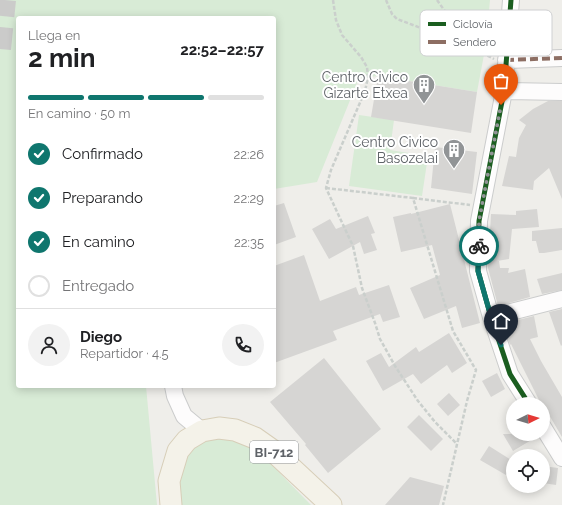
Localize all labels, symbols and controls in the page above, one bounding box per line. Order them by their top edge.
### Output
legend [420,10,552,56]
text: Ciclovía [453,18,493,31]
text: Llega en [28,28,80,43]
text: Sendero [453,36,497,49]
text: 22:52–22:57 [180,41,264,59]
text: 2 min [28,43,95,73]
pin [484,64,518,105]
place label: Centro Civico Gizarte Etxea [322,69,408,101]
icon: bag [490,70,512,92]
building icon: Centro Civico Gizarte Etxea [411,72,437,105]
text: En camino · 50 m [28,106,130,121]
place label: Centro Civico Basozelai [352,134,438,166]
building icon: Centro Civico Basozelai [441,137,467,170]
icon: check [28,143,50,165]
text: Confirmado [62,145,143,163]
text: 22:26 [233,147,264,162]
icon: check [28,187,50,209]
text: Preparando [62,189,143,207]
text: 22:29 [234,191,264,206]
courier [459,226,499,266]
icon: check [28,231,50,253]
text: En camino [62,233,135,251]
text: 22:35 [234,235,264,250]
icon: bike [468,235,490,257]
text: Entregado [62,277,134,295]
pin [484,304,518,345]
icon: home [490,310,512,332]
button: person [28,324,70,366]
button: phone [222,324,264,366]
text: Diego [80,328,122,346]
text: Repartidor · 4.5 [80,346,169,361]
north arrow [506,397,550,441]
map controls [506,397,550,493]
road number: BI-712 [250,441,298,463]
button: locate [506,449,550,493]

